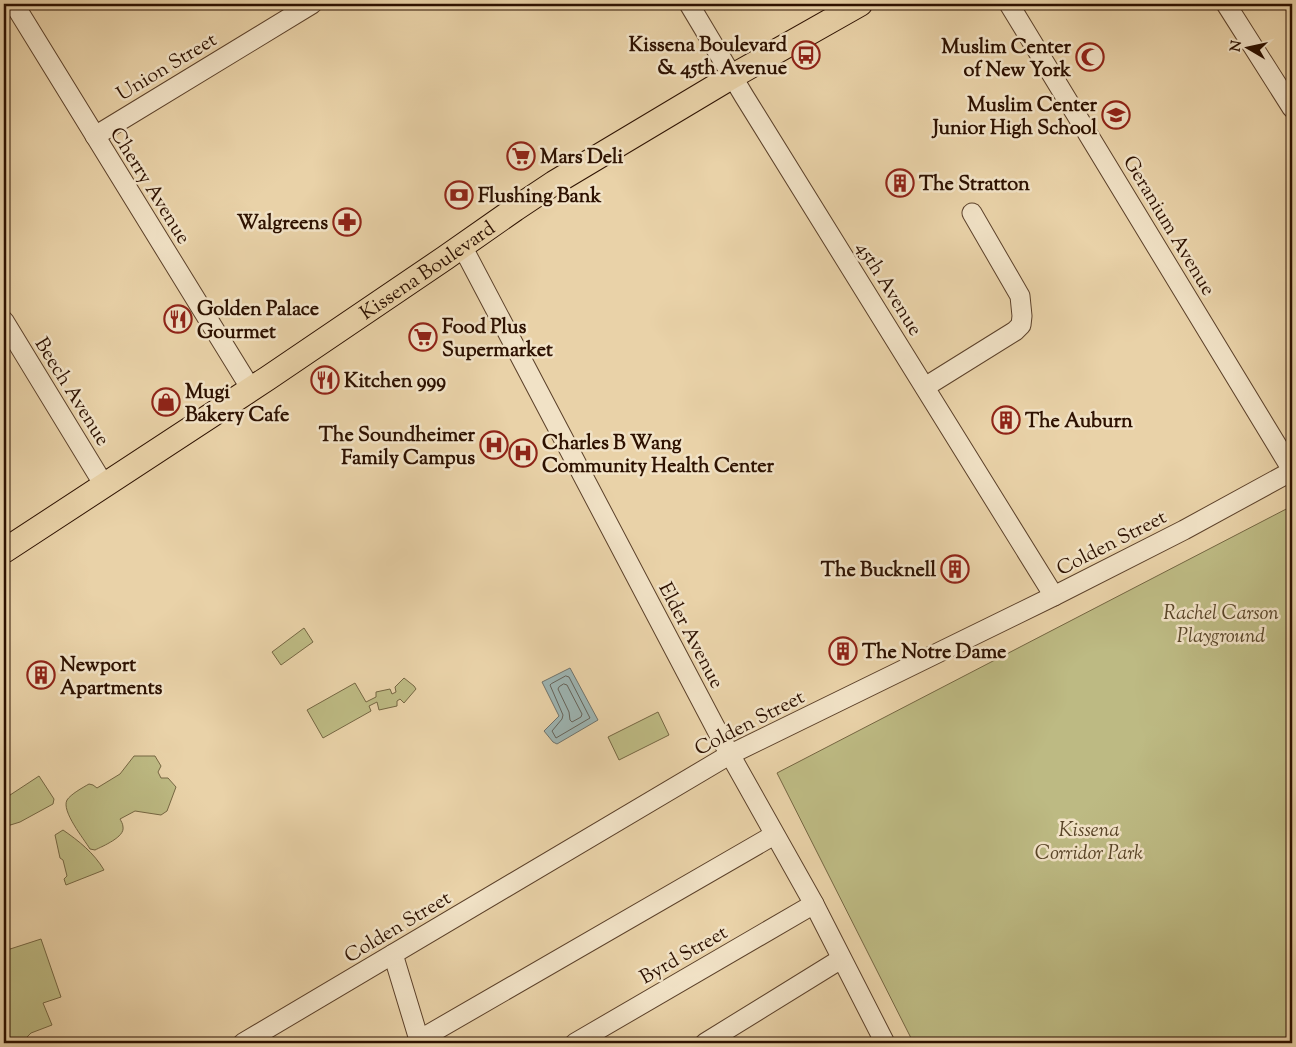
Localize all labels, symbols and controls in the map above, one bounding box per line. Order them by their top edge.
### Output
north arrow [1224,22,1274,72]
street label: Union Street [112,27,223,110]
place label: Kissena Boulevard & 45th Avenue [629,32,788,84]
place label: Muslim Center of New York [941,34,1071,86]
text: N [1226,39,1248,53]
bus stop icon: Kissena Boulevard & 45th Avenue [791,40,821,70]
mosque icon: Muslim Center of New York [1075,42,1105,72]
place label: Muslim Center Junior High School [931,92,1097,144]
school or university icon: Muslim Center Junior High School [1101,100,1131,130]
street label: Cherry Avenue [101,122,196,250]
supermarket icon: Mars Deli [506,141,536,171]
place label: Mars Deli [540,144,624,173]
street label: Geranium Avenue [1114,151,1221,302]
building icon: The Stratton [885,168,915,198]
place label: The Stratton [919,171,1030,200]
bank icon: Flushing Bank [444,180,474,210]
place label: Flushing Bank [478,183,602,212]
pharmacy icon: Walgreens [332,207,362,237]
place label: Walgreens [237,210,328,239]
street label: Kissena Boulevard [355,215,502,329]
street label: 45th Avenue [847,236,928,342]
place label: Golden Palace Gourmet [197,296,319,348]
restaurant icon: Golden Palace Gourmet [163,304,193,334]
place label: Food Plus Supermarket [442,314,553,366]
supermarket icon: Food Plus Supermarket [408,322,438,352]
street label: Beech Avenue [26,332,116,452]
restaurant icon: Kitchen 999 [310,365,340,395]
place label: Kitchen 999 [344,368,446,397]
place label: Mugi Bakery Cafe [185,379,289,431]
shop icon: Mugi Bakery Cafe [151,387,181,417]
building icon: The Auburn [991,405,1021,435]
place label: The Auburn [1025,408,1133,437]
place label: The Soundheimer Family Campus [319,422,475,474]
hospital icon: The Soundheimer Family Campus [479,430,509,460]
place label: Charles B Wang Community Health Center [542,430,775,482]
hospital icon: Charles B Wang Community Health Center [508,438,538,468]
street label: Colden Street [1052,504,1172,584]
building icon: The Bucknell [940,554,970,584]
place label: The Bucknell [821,557,936,586]
street label: Elder Avenue [650,578,730,694]
park label: Rachel Carson Playground [1163,600,1279,652]
building icon: The Notre Dame [828,636,858,666]
place label: The Notre Dame [862,639,1006,668]
place label: Newport Apartments [60,652,163,704]
building icon: Newport Apartments [26,660,56,690]
street label: Colden Street [690,684,810,764]
park label: Kissena Corridor Park [1035,817,1143,869]
street label: Colden Street [339,885,457,971]
street label: Byrd Street [635,919,734,993]

